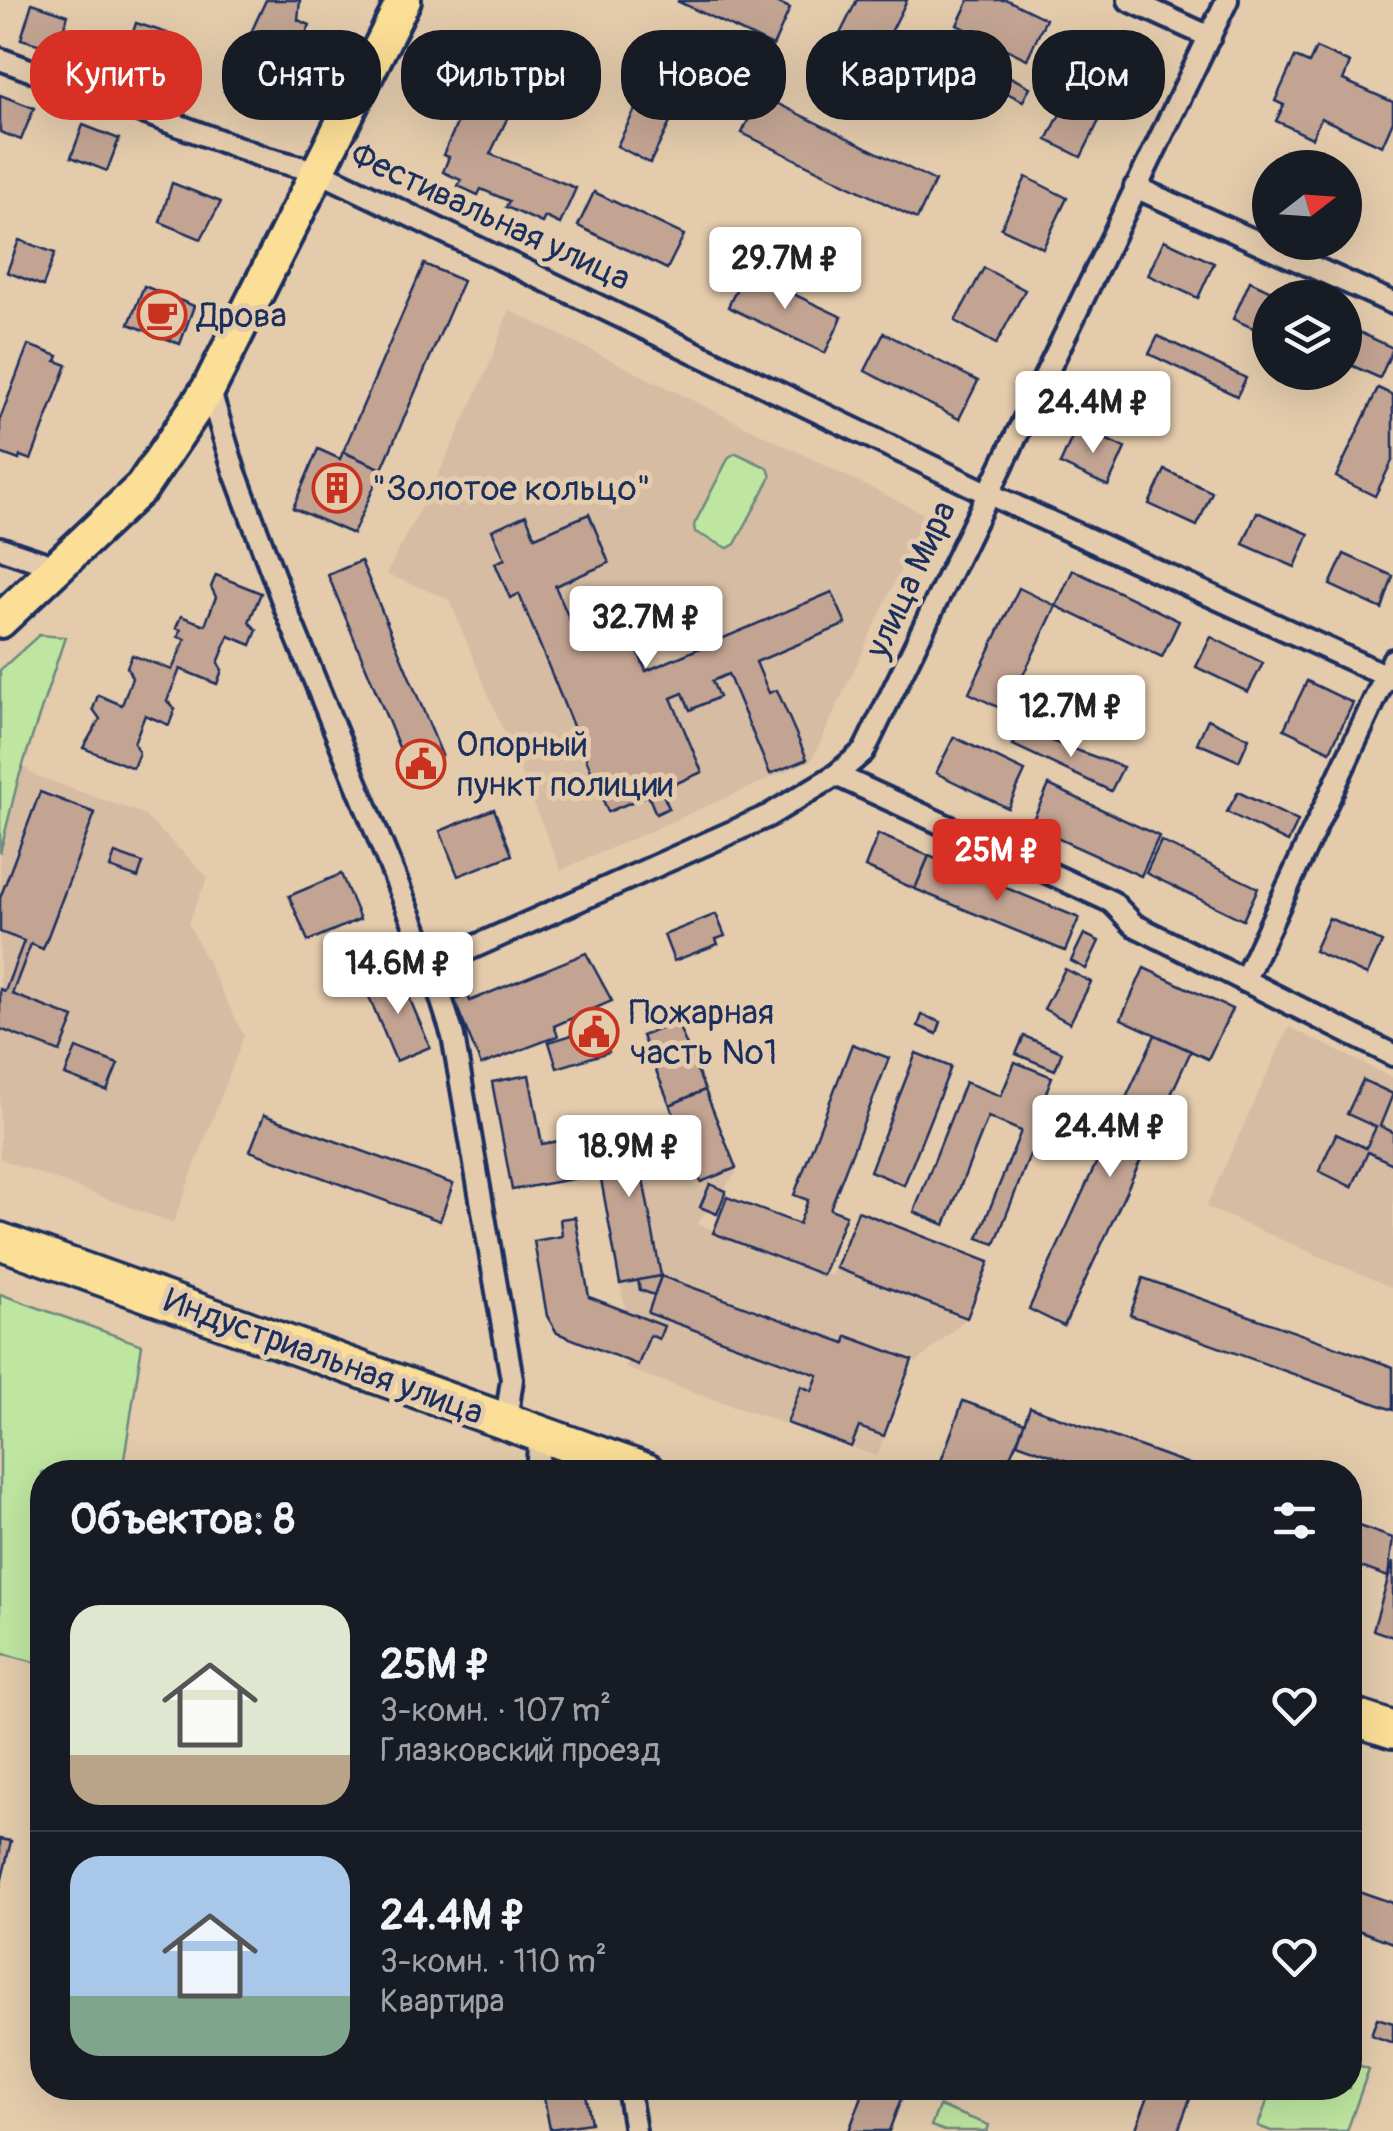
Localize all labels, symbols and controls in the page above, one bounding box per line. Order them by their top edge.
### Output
chip: Купить [30,30,202,120]
chip: Снять [222,30,381,120]
chip: Фильтры [401,30,601,120]
chip: Новое [621,30,786,120]
chip: Квартира [806,30,1012,120]
chip: Дом [1032,30,1165,120]
street label: Фестивальная улица [344,133,638,301]
north arrow [1252,150,1362,260]
map controls [1252,150,1362,390]
pin: 29.7M ₽ [693,227,877,312]
text: 29.7M ₽ [731,239,839,279]
button: layers [1252,280,1362,390]
cafe icon: Дрова [136,289,188,341]
place label: Дрова [195,294,287,338]
pin: 24.4M ₽ [1001,371,1185,456]
text: 24.4M ₽ [1037,383,1149,423]
building icon: "Золотое кольцо" [311,462,363,514]
place label: "Золотое кольцо" [372,467,651,511]
street label: улица Мира [855,494,966,666]
pin: 32.7M ₽ [554,586,738,671]
text: 32.7M ₽ [592,598,700,638]
pin: 12.7M ₽ [979,675,1163,760]
text: 12.7M ₽ [1019,687,1123,727]
place label: Опорный пункт полиции [456,723,673,807]
public building icon: Опорный пункт полиции [395,738,447,790]
pin: 25M ₽ [927,819,1067,904]
text: 25M ₽ [955,831,1039,871]
pin: 14.6M ₽ [306,932,490,1017]
text: 14.6M ₽ [345,944,451,984]
place label: Пожарная часть №1 [629,991,777,1075]
public building icon: Пожарная часть №1 [568,1006,620,1058]
pin: 24.4M ₽ [1018,1095,1202,1180]
text: 24.4M ₽ [1054,1107,1166,1147]
pin: 18.9M ₽ [537,1115,721,1200]
text: 18.9M ₽ [578,1127,680,1167]
street label: Индустриальная улица [158,1279,489,1435]
icon: filters [1267,1493,1322,1548]
text: Объектов: 8 [70,1494,295,1546]
text: 25M ₽ [380,1639,491,1691]
icon: home [150,1645,270,1765]
icon: heart [1267,1678,1322,1733]
text: 3-комн. · 107 m² [380,1691,611,1731]
text: Глазковский проезд [380,1731,660,1771]
text: 24.4M ₽ [380,1890,526,1942]
icon: home [150,1896,270,2016]
icon: heart [1267,1929,1322,1984]
text: 3-комн. · 110 m² [380,1942,607,1982]
text: Квартира [380,1982,504,2022]

